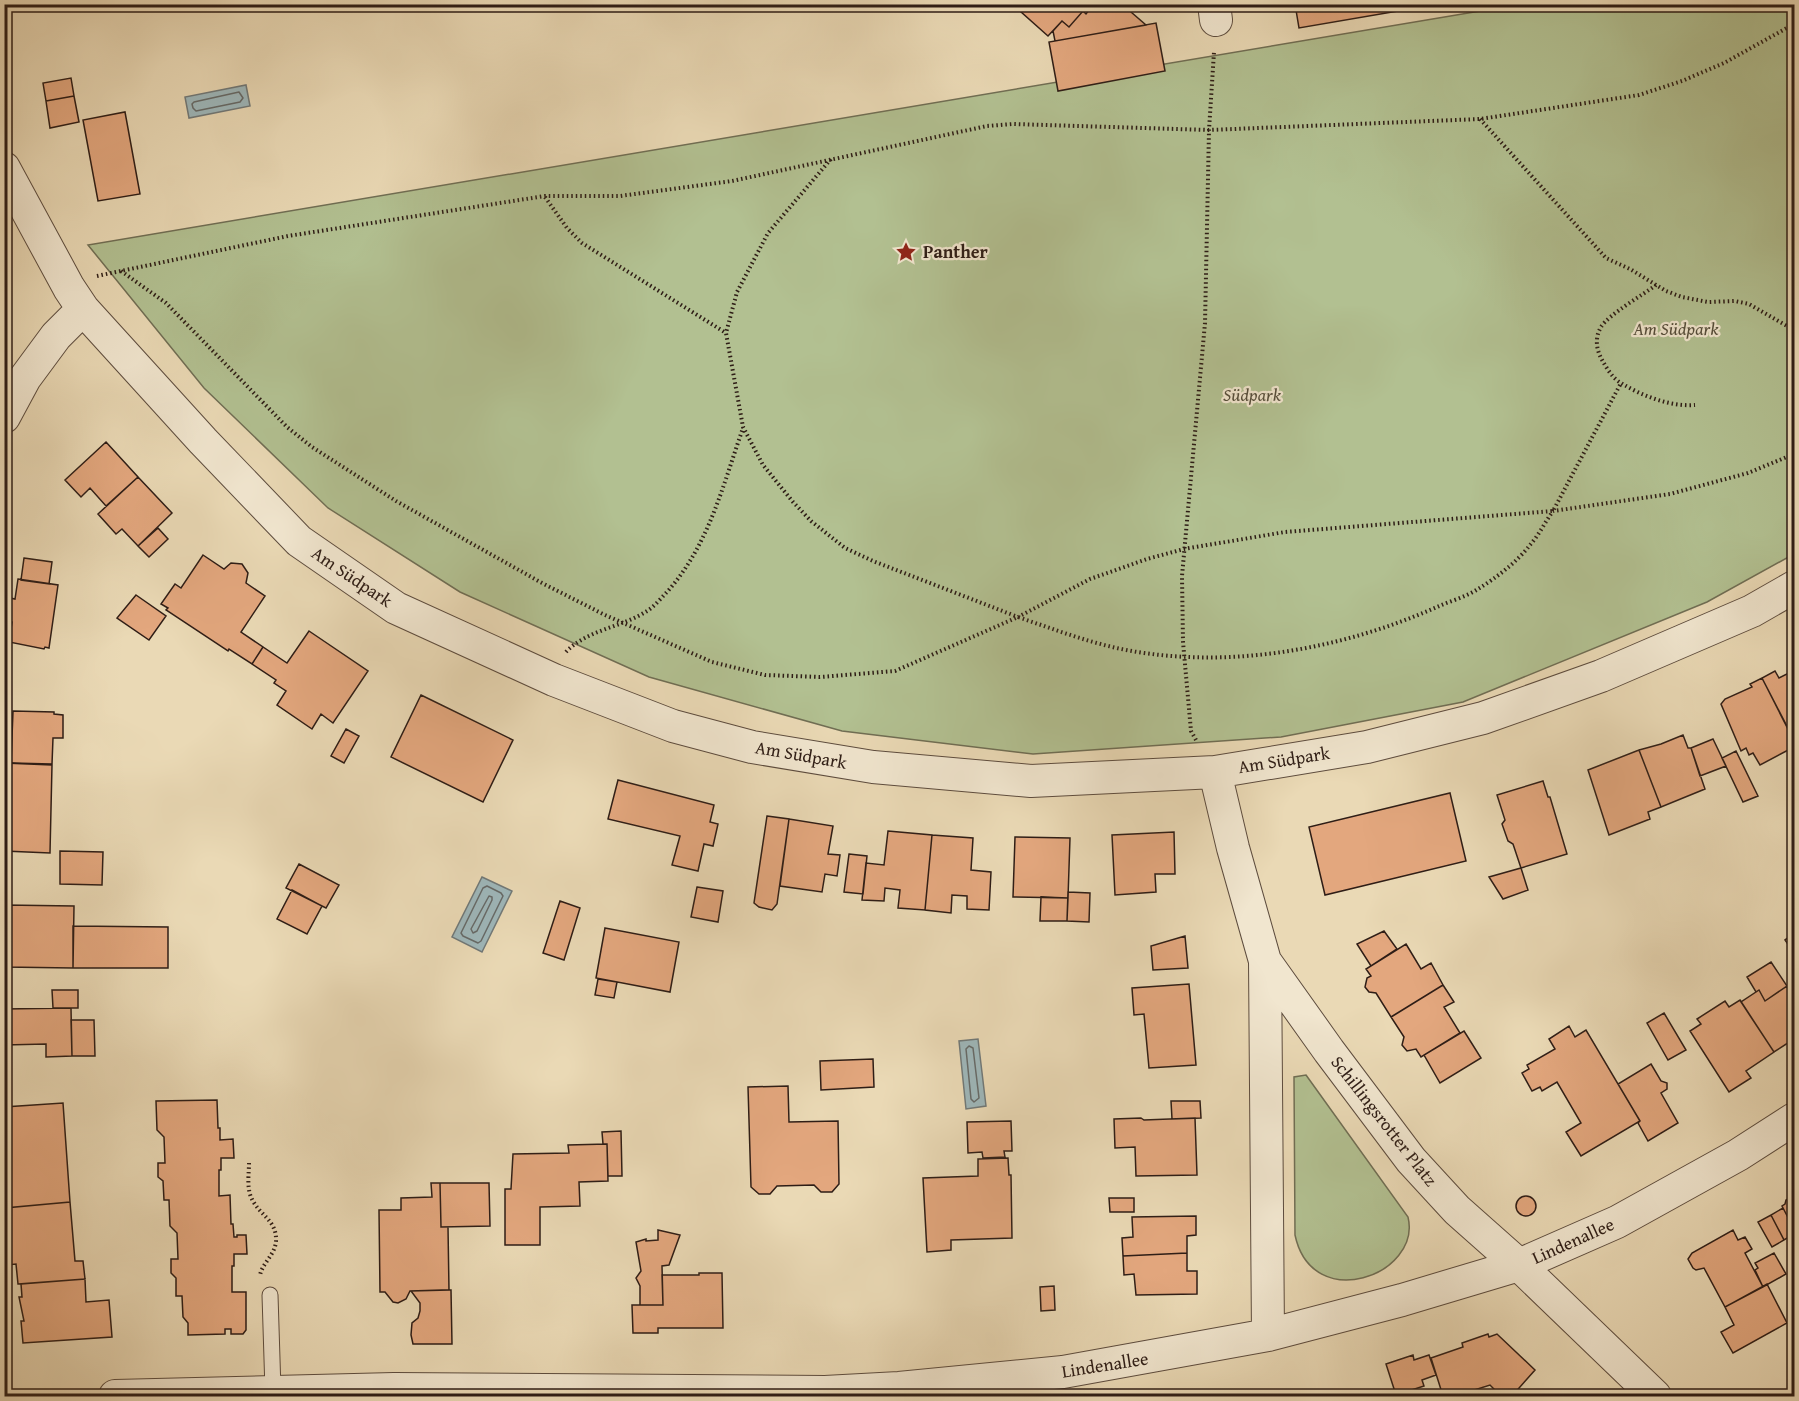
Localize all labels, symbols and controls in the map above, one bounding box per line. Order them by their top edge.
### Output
place label: Panther [923,238,989,265]
place icon: Panther [894,240,918,264]
park label: Am Südpark [1633,315,1719,342]
park label: Südpark [1223,381,1282,408]
street label: Am Südpark [306,540,399,614]
street label: Am Südpark [753,733,850,776]
street label: Am Südpark [1236,739,1333,780]
street label: Schillingsrotter Platz [1325,1050,1444,1192]
street label: Lindenallee [1527,1210,1618,1271]
street label: Lindenallee [1060,1344,1150,1385]

